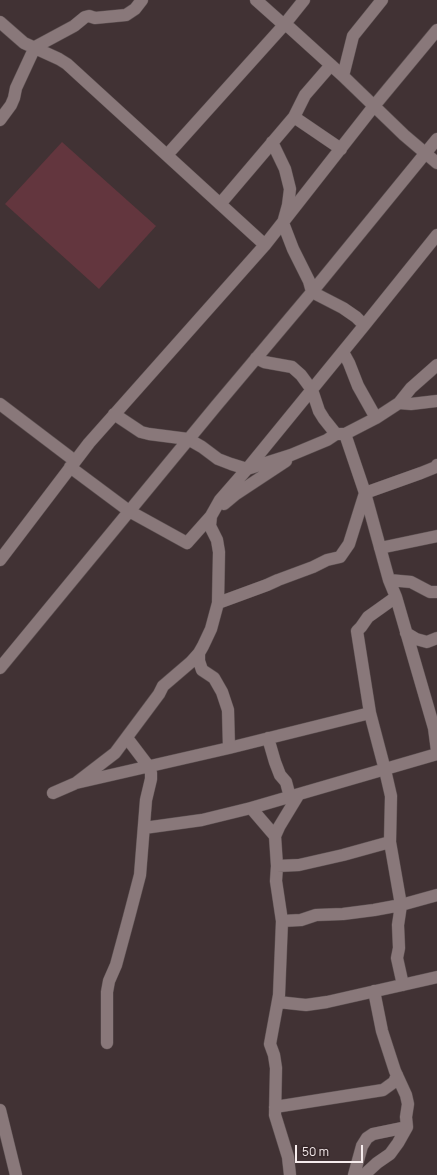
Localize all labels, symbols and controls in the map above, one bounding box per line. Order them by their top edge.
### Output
scale bar [297,1137,365,1163]
text: 50 m [302,1143,329,1160]

